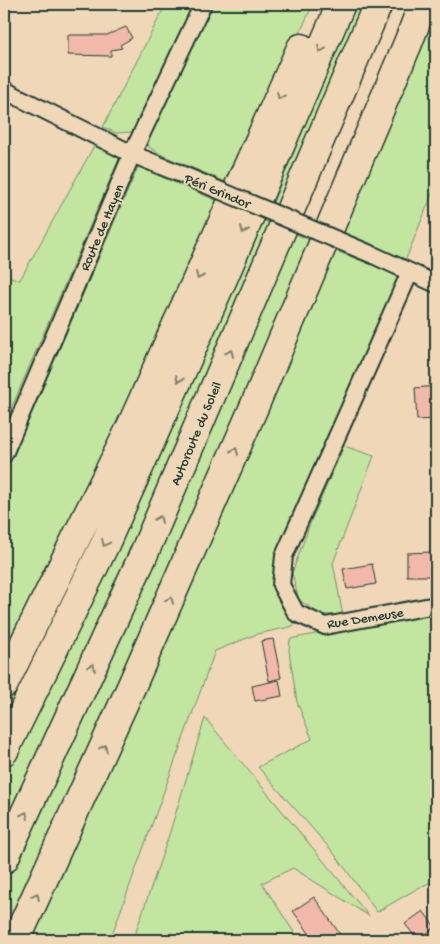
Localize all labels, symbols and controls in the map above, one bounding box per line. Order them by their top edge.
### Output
one-way arrow [317,44,328,53]
one-way arrow [276,91,286,100]
street label: Péri Grindor [180,170,254,214]
street label: Route de Hayen [77,182,129,274]
one-way arrow [240,225,250,234]
one-way arrow [194,271,205,280]
one-way arrow [223,349,234,358]
one-way arrow [174,374,185,383]
street label: Autoroute du Soleil [168,380,227,488]
one-way arrow [228,447,239,456]
one-way arrow [152,515,163,524]
one-way arrow [101,538,111,547]
one-way arrow [163,596,174,605]
street label: Rue Demeuse [326,605,405,634]
one-way arrow [86,663,97,672]
one-way arrow [97,744,108,753]
one-way arrow [18,811,29,820]
one-way arrow [30,892,41,901]

